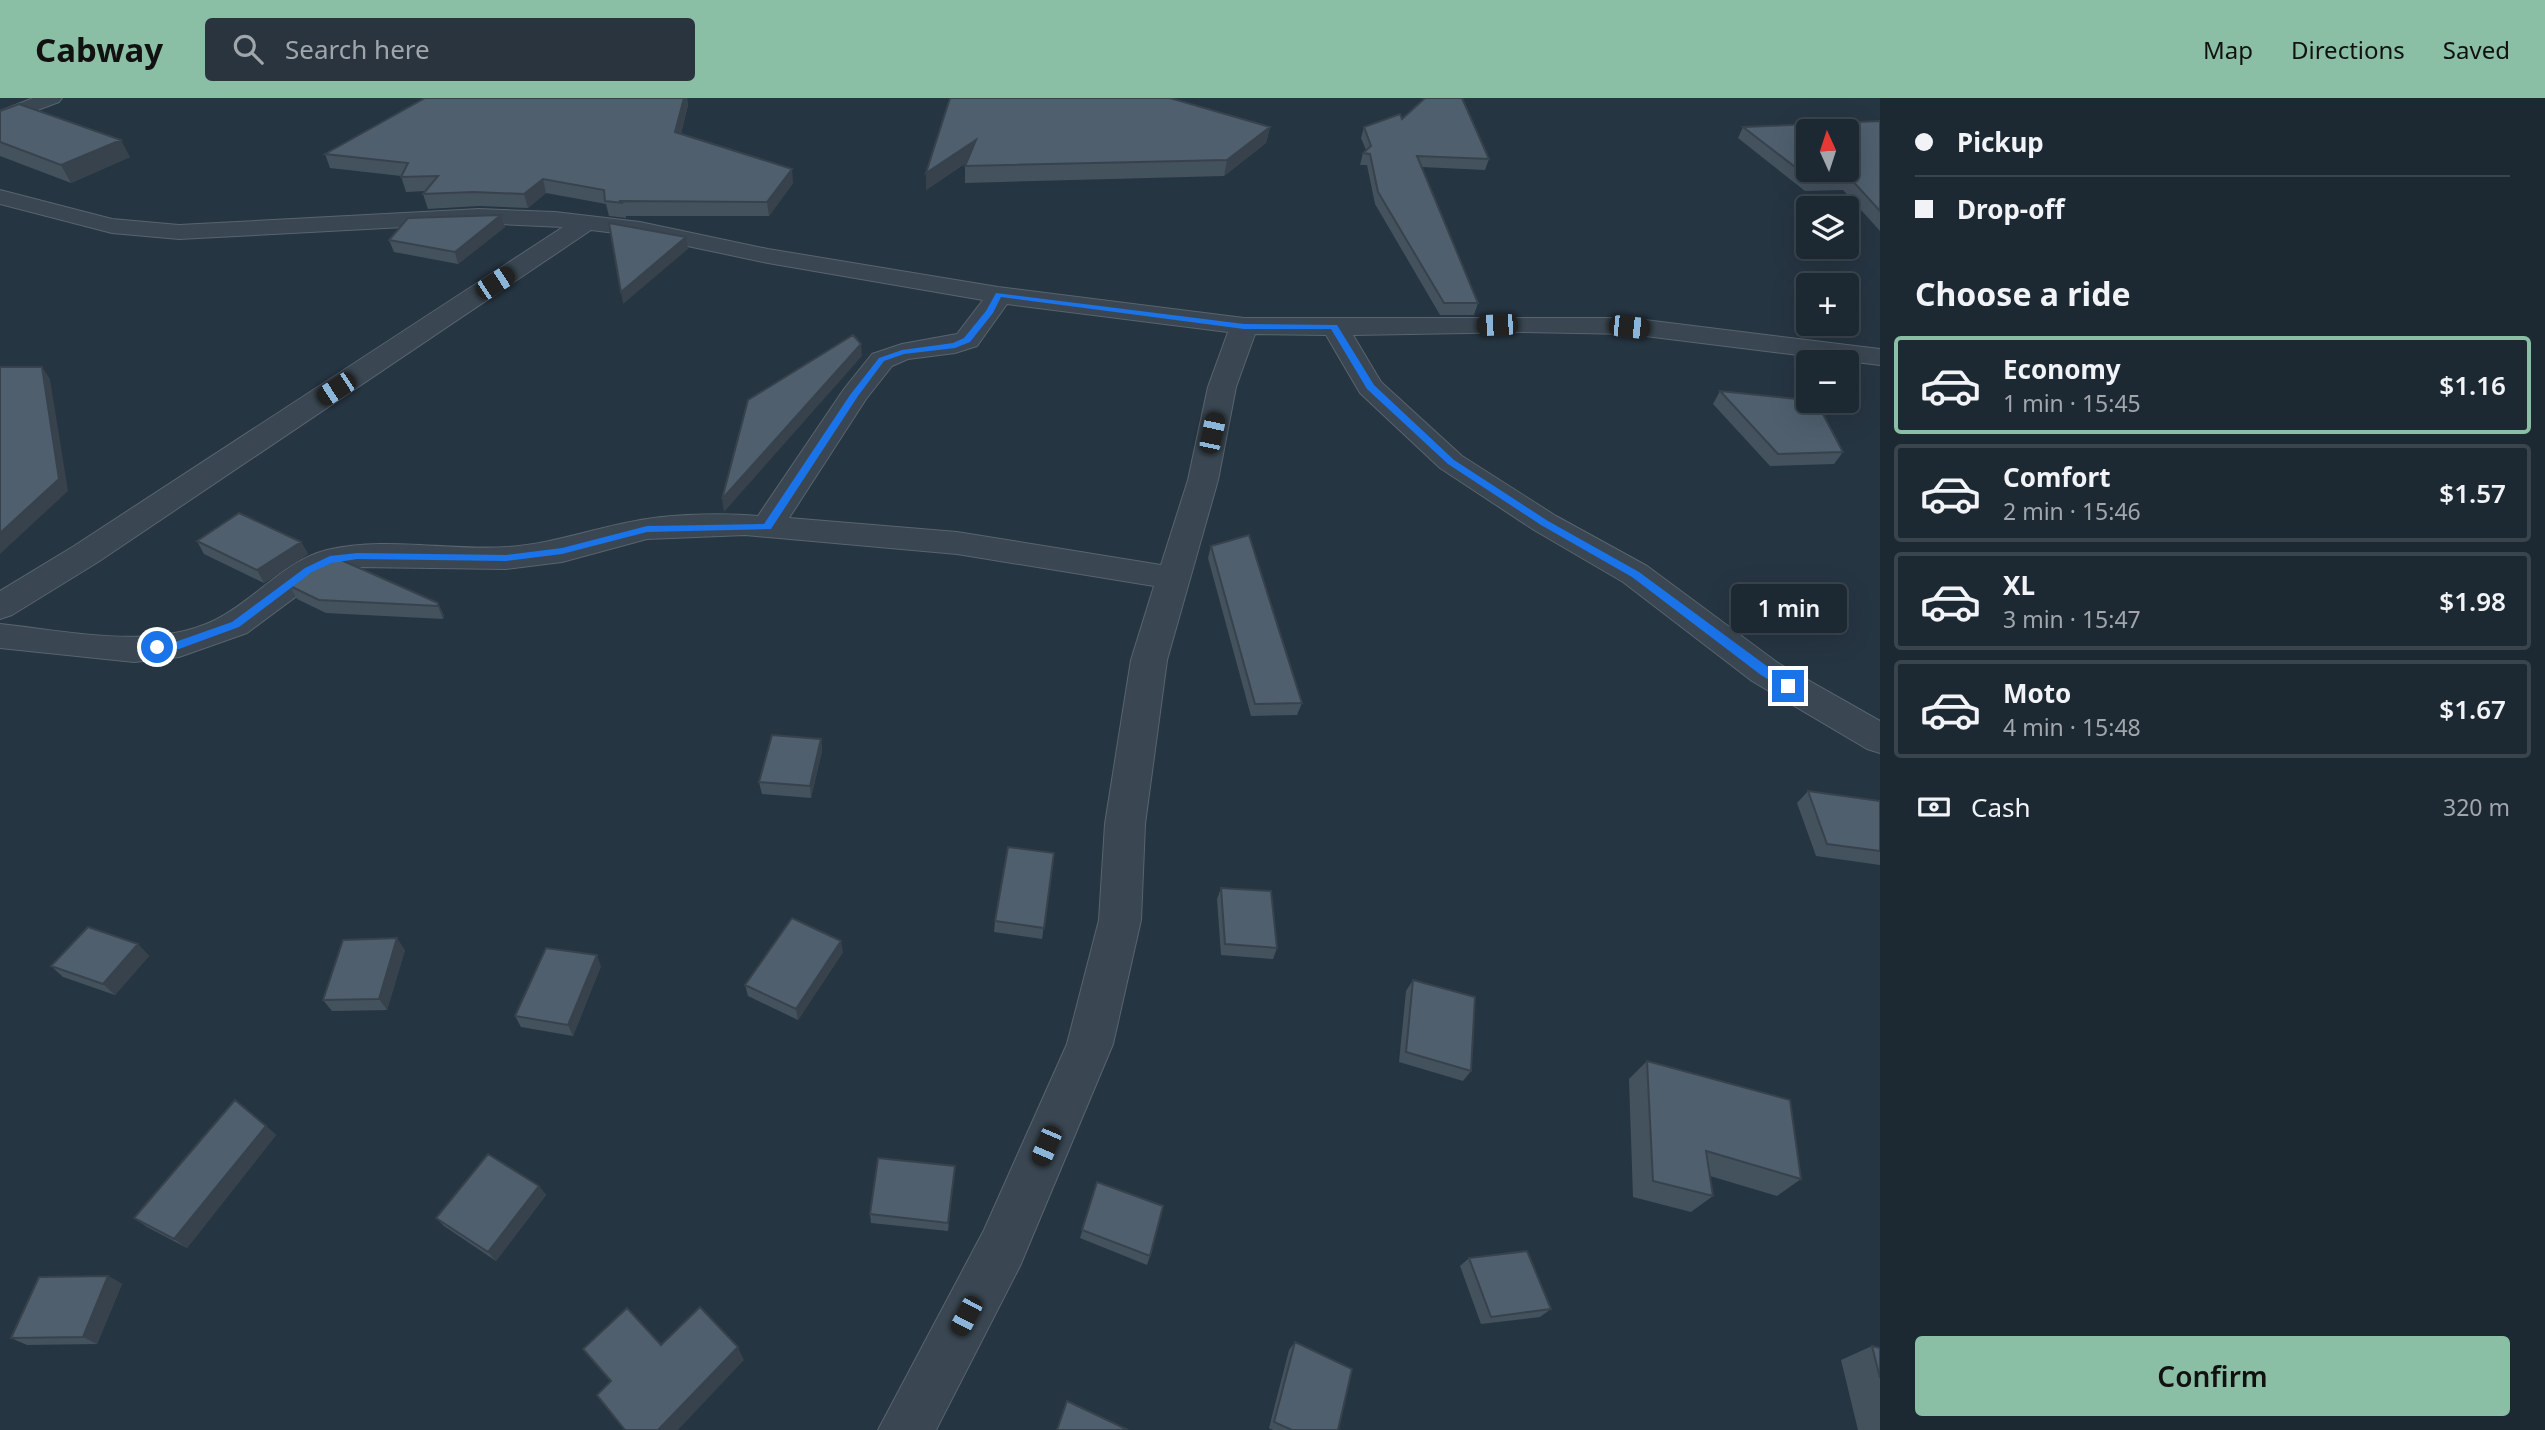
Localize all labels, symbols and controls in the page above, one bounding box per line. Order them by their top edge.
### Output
search box [205,18,695,81]
text: Cabway [35,27,163,72]
icon: search [229,30,267,68]
text: Search here [285,31,430,67]
text: Map [2203,33,2253,66]
text: Directions [2291,33,2405,66]
text: Saved [2443,33,2510,66]
north arrow [1796,119,1858,182]
map controls [1796,119,1859,413]
text: Pickup [1957,124,2044,160]
text: Drop-off [1957,191,2064,227]
button: layers [1796,196,1859,259]
car [472,263,519,303]
text: Choose a ride [1915,272,2131,315]
button: + [1796,273,1859,336]
car [1476,314,1519,336]
car [1608,314,1651,340]
button: − [1796,350,1859,413]
text: Economy [2003,351,2121,387]
icon: car [1919,354,1982,417]
text: $1.16 [2439,367,2506,403]
car [313,369,360,409]
text: 1 min · 15:45 [2003,387,2141,419]
car [1198,410,1227,456]
text: Comfort [2003,459,2111,495]
icon: car [1919,462,1982,525]
text: $1.57 [2439,475,2506,511]
text: 2 min · 15:46 [2003,495,2141,527]
text: XL [2003,567,2035,603]
icon: car [1919,570,1982,633]
text: $1.98 [2439,583,2506,619]
callout: 1 min [1730,584,1846,634]
text: 1 min [1758,592,1820,624]
text: 3 min · 15:47 [2003,603,2141,635]
route start [141,631,173,663]
route end [1772,670,1804,702]
text: Moto [2003,675,2071,711]
icon: car [1919,678,1982,741]
text: $1.67 [2439,691,2506,727]
text: 4 min · 15:48 [2003,711,2141,743]
icon: cash [1915,788,1953,826]
text: Cash [1971,789,2031,825]
text: 320 m [2443,791,2510,823]
car [1029,1123,1064,1169]
car [947,1293,986,1339]
button: Confirm [1915,1336,2510,1416]

